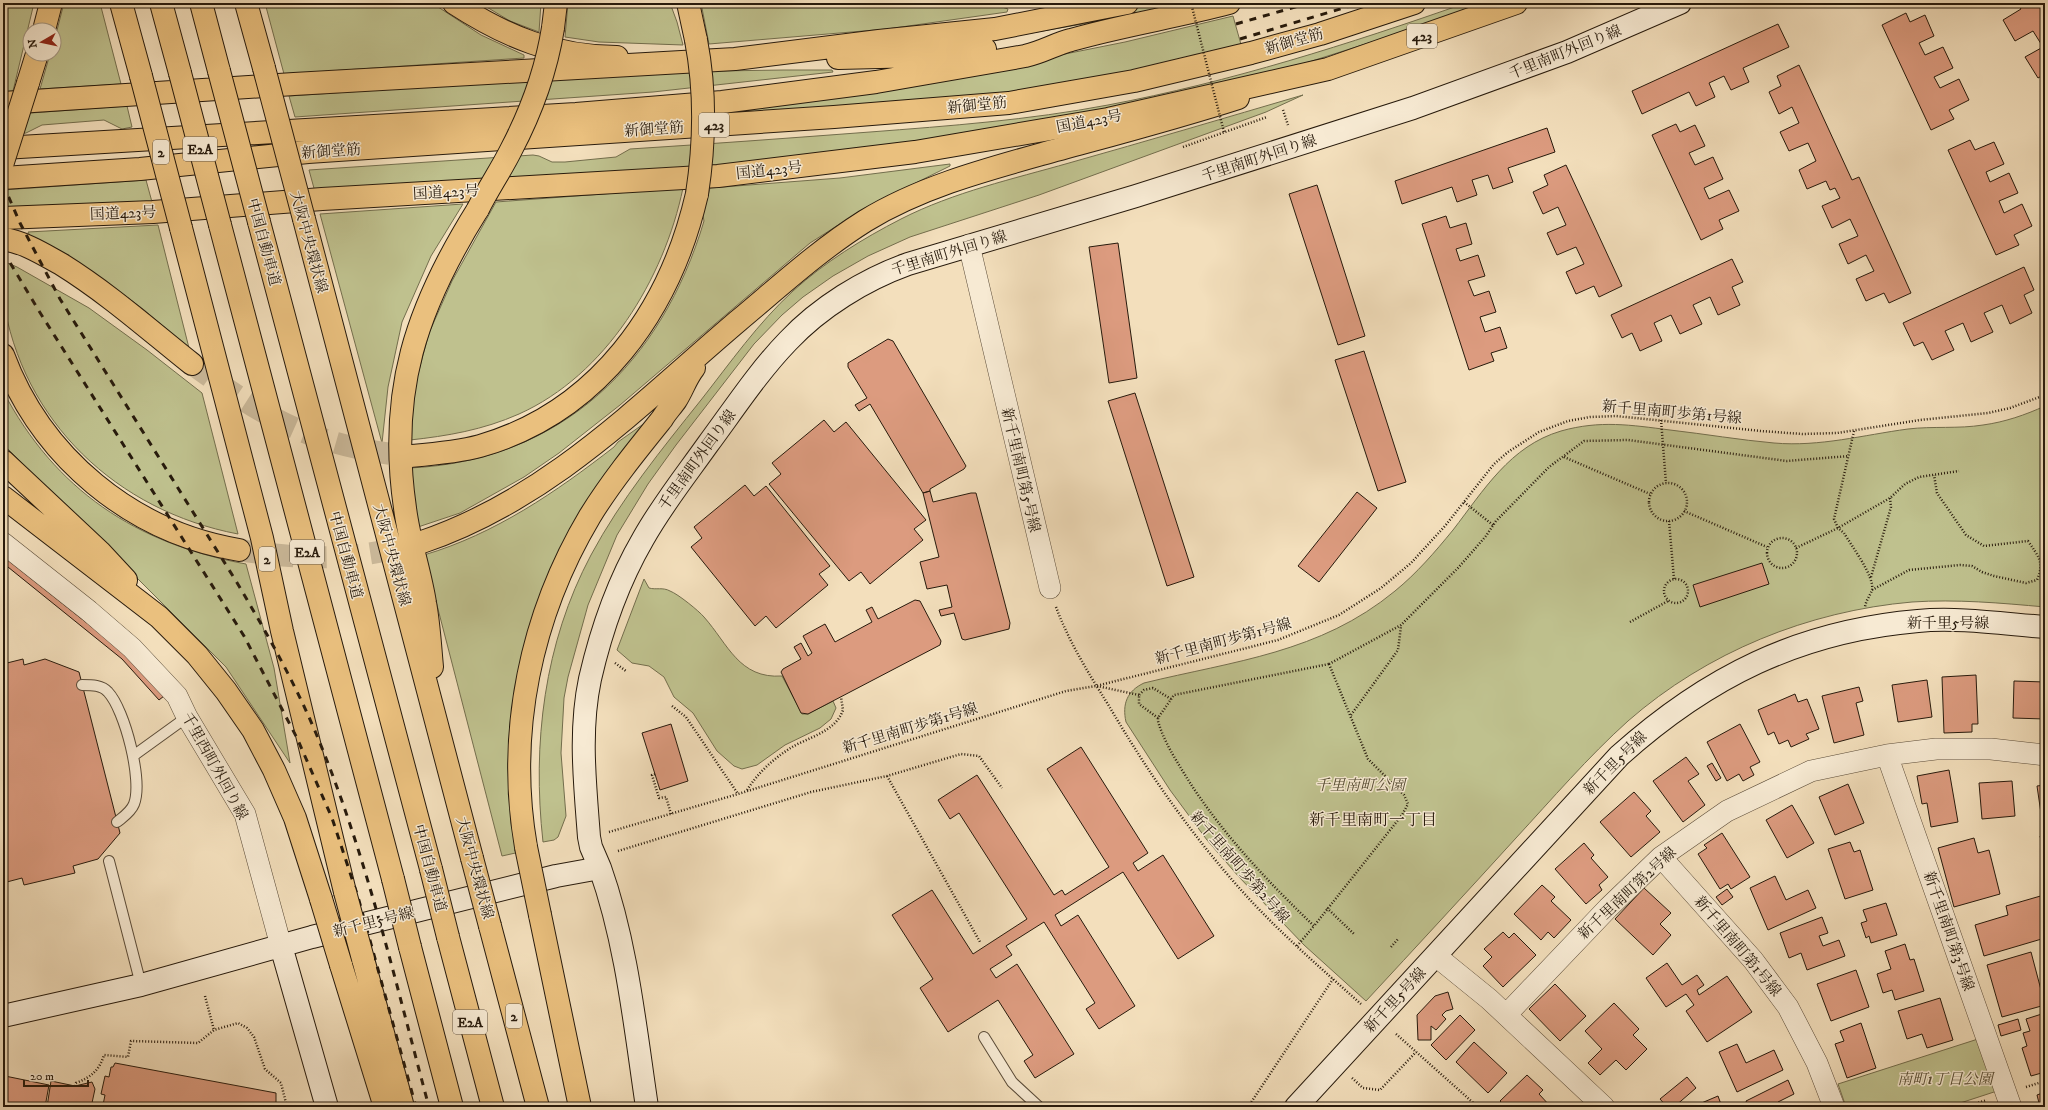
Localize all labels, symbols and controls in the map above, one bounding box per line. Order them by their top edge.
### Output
street label: 千里南町外回り線 [1506,21,1624,84]
north arrow [22,22,62,62]
street label: 新御堂筋 [1263,24,1326,59]
road number: 423 [1407,24,1437,48]
text: N [25,38,41,49]
street label: 新御堂筋 [946,93,1008,118]
street label: 国道423号 [1055,106,1124,137]
road number: 423 [699,113,729,137]
street label: 新御堂筋 [623,118,685,141]
street label: 千里南町外回り線 [1199,131,1319,186]
road number: E2A [183,137,217,161]
road number: 2 [153,140,169,164]
street label: 新御堂筋 [300,140,362,163]
street label: 国道423号 [735,158,803,183]
street label: 国道423号 [412,181,480,204]
street label: 大阪中央環状線 [286,189,331,295]
street label: 中国自動車道 [243,196,284,288]
street label: 国道423号 [89,203,157,224]
street label: 千里南町外回り線 [889,227,1009,280]
street label: 新千里南町歩第1号線 [1601,397,1743,428]
street label: 千里南町外回り線 [654,406,740,514]
street label: 新千里南町第5号線 [997,406,1044,534]
street label: 大阪中央環状線 [369,502,414,608]
street label: 中国自動車道 [325,509,366,601]
road number: E2A [290,540,324,564]
road number: 2 [259,547,275,571]
street label: 新千里南町歩第1号線 [1153,614,1293,669]
street label: 新千里5号線 [1907,614,1989,633]
street label: 新千里南町歩第1号線 [840,699,980,758]
street label: 千里西町外回り線 [177,709,252,823]
street label: 新千里5号線 [1579,727,1651,799]
park label: 千里南町公園 [1315,776,1408,795]
street label: 新千里南町歩第2号線 [1186,807,1293,927]
district label: 新千里南町一丁目 [1309,810,1437,830]
street label: 大阪中央環状線 [452,815,497,921]
street label: 中国自動車道 [409,822,450,914]
street label: 新千里南町第2号線 [1574,843,1680,944]
street label: 新千里南町第3号線 [1919,869,1978,994]
street label: 新千里南町第1号線 [1690,892,1785,1001]
street label: 新千里5号線 [331,903,415,942]
street label: 新千里5号線 [1360,964,1430,1037]
road number: 2 [506,1004,522,1028]
road number: E2A [453,1010,487,1034]
scale bar [24,1062,88,1088]
text: 20 m [30,1069,54,1084]
park label: 南町1丁目公園 [1897,1070,1996,1089]

